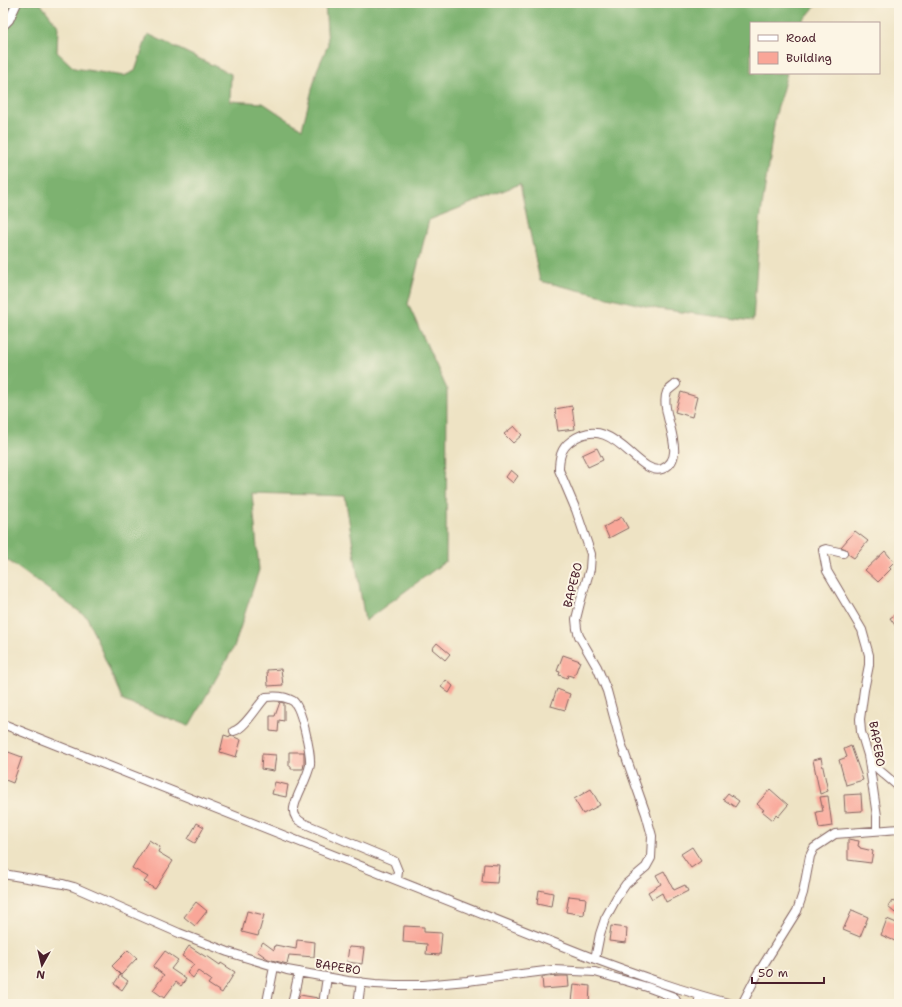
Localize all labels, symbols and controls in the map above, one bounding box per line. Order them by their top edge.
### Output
legend [750,22,880,74]
text: Road [786,30,817,46]
text: Building [786,50,832,66]
street label: ВАРЕВО [560,561,586,609]
street label: ВАРЕВО [865,720,889,768]
north arrow [22,945,62,985]
street label: ВАРЕВО [314,956,362,978]
scale bar [752,959,824,985]
text: 50 m [758,965,788,981]
text: N [35,966,46,982]

